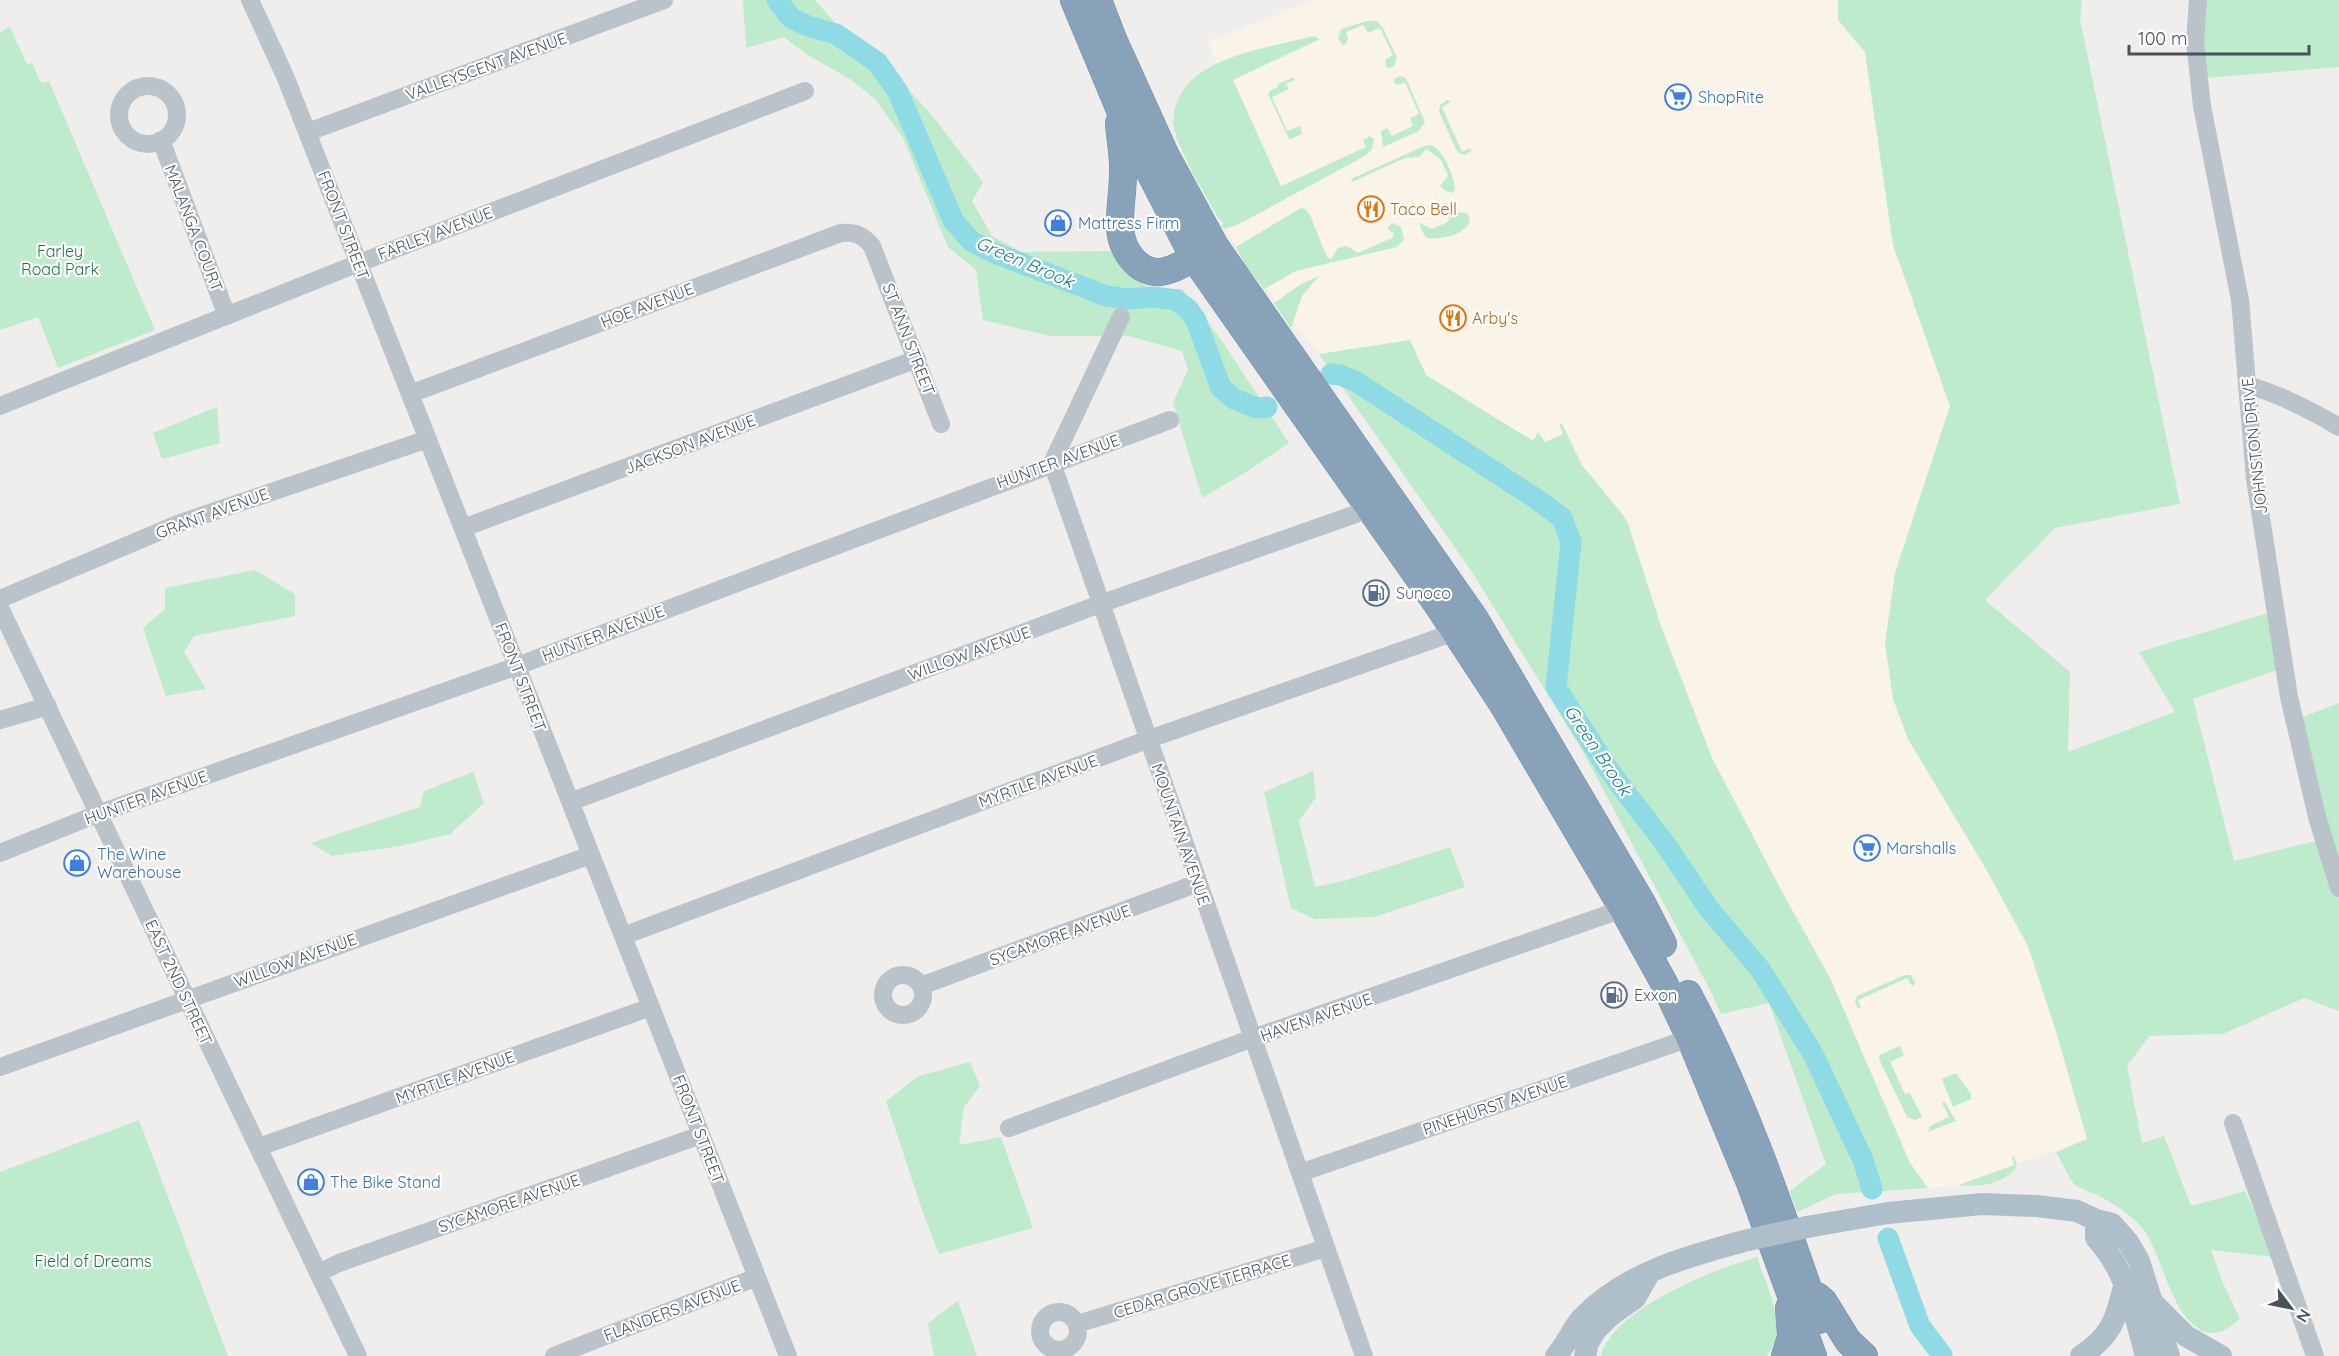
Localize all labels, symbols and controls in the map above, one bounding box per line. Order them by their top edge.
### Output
scale bar [2129,18,2309,56]
text: 100 m [2138,27,2187,50]
street label: VALLEYSCENT AVENUE [403,28,569,104]
supermarket icon: ShopRite [1663,82,1693,112]
place label: ShopRite [1698,87,1764,107]
street label: MALANGA COURT [161,162,227,295]
street label: FRONT STREET [314,168,374,282]
restaurant icon: Taco Bell [1356,194,1386,224]
place label: Taco Bell [1390,199,1457,219]
street label: FARLEY AVENUE [375,202,495,264]
shop icon: Mattress Firm [1043,208,1073,238]
place label: Mattress Firm [1078,213,1179,233]
water label: Green Brook [972,231,1079,294]
park label: Farley Road Park [21,241,99,279]
street label: HOE AVENUE [598,278,696,332]
street label: ST ANN STREET [878,280,940,398]
restaurant icon: Arby's [1438,303,1468,333]
place label: Arby's [1472,308,1518,328]
street label: JOHNSTON DRIVE [2237,377,2271,515]
street label: JACKSON AVENUE [622,410,758,478]
street label: HUNTER AVENUE [994,430,1122,492]
street label: GRANT AVENUE [153,483,271,543]
fuel station icon: Sunoco [1361,578,1391,608]
place label: Sunoco [1396,583,1451,603]
street label: HUNTER AVENUE [539,601,667,665]
street label: FRONT STREET [491,620,551,734]
street label: WILLOW AVENUE [905,622,1033,684]
water label: Green Brook [1559,700,1637,801]
street label: MYRTLE AVENUE [976,750,1100,812]
street label: MOUNTAIN AVENUE [1147,761,1215,907]
street label: HUNTER AVENUE [82,766,210,828]
supermarket icon: Marshalls [1852,833,1882,863]
place label: Marshalls [1886,838,1956,858]
place label: The Wine Warehouse [97,844,181,882]
shop icon: The Wine Warehouse [62,848,92,878]
street label: SYCAMORE AVENUE [987,900,1133,970]
street label: EAST 2ND STREET [141,916,217,1048]
street label: WILLOW AVENUE [231,929,359,991]
fuel station icon: Exxon [1599,980,1629,1010]
place label: Exxon [1634,985,1677,1005]
street label: HAVEN AVENUE [1257,989,1375,1045]
street label: MYRTLE AVENUE [393,1046,517,1108]
street label: PINEHURST AVENUE [1420,1071,1570,1139]
street label: FRONT STREET [669,1072,729,1186]
shop icon: The Bike Stand [296,1167,326,1197]
street label: SYCAMORE AVENUE [436,1169,582,1237]
place label: The Bike Stand [330,1172,441,1192]
street label: CEDAR GROVE TERRACE [1111,1249,1293,1323]
park label: Field of Dreams [34,1251,152,1271]
street label: FLANDERS AVENUE [601,1275,743,1345]
north arrow [2261,1278,2321,1338]
text: N [2292,1306,2315,1326]

